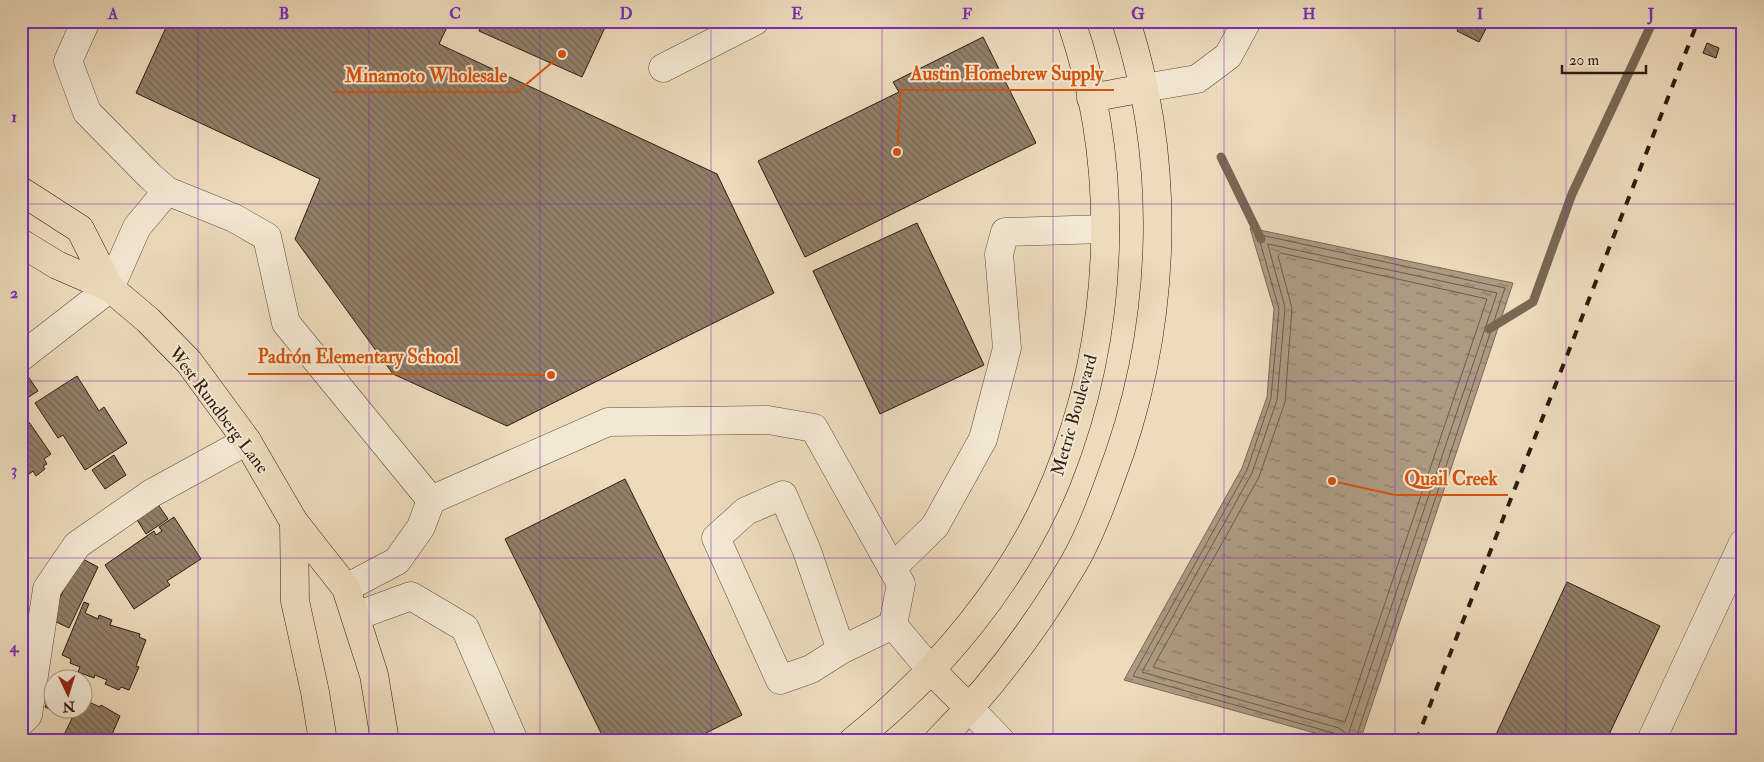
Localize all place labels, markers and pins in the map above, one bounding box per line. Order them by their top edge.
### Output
callout: Austin Homebrew Supply [901,56,1114,90]
callout: Minamoto Wholesale [334,58,517,92]
callout: Padrón Elementary School [248,340,469,374]
callout: Quail Creek [1395,461,1508,495]

